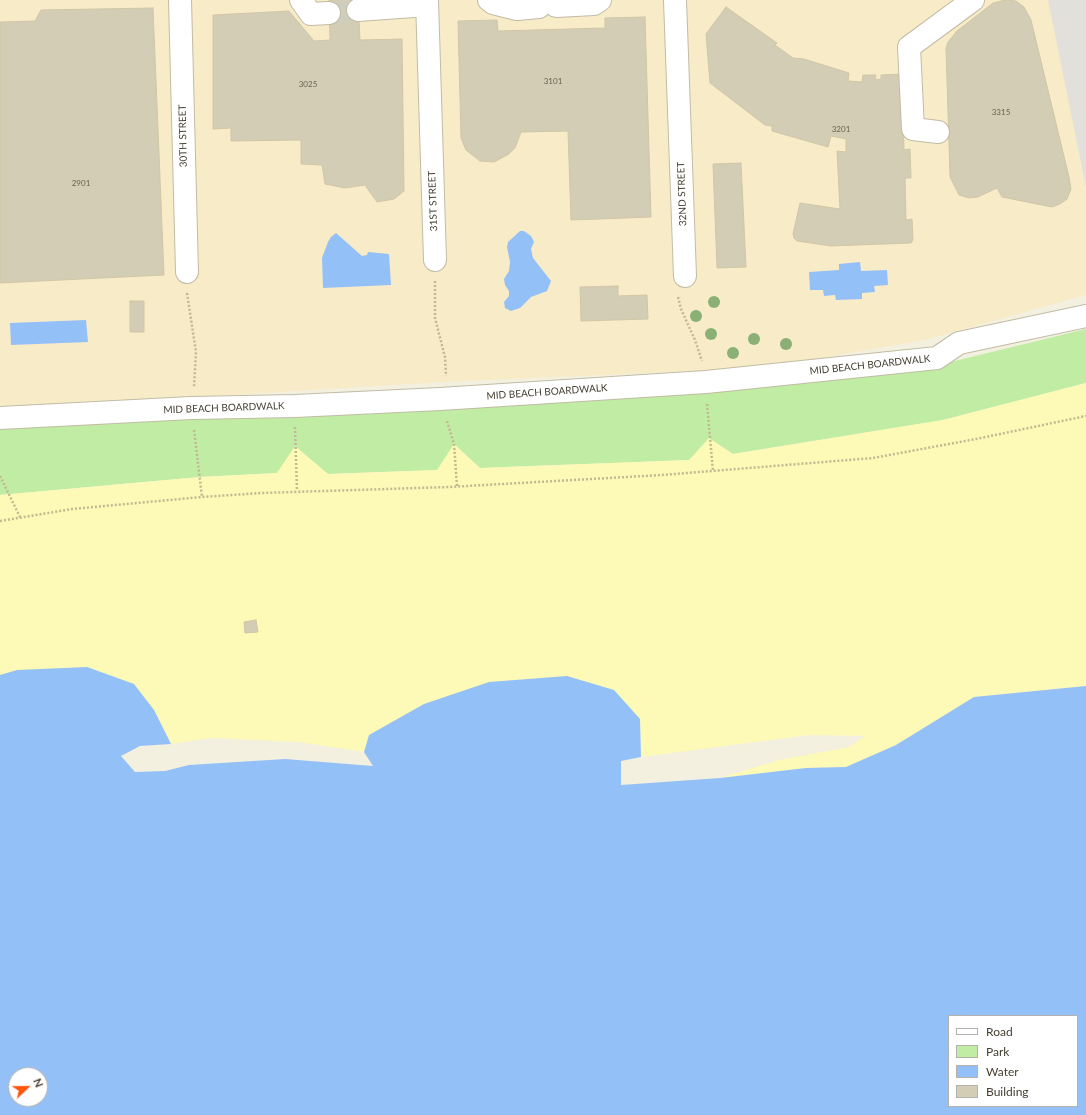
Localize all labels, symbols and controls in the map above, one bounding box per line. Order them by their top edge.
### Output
house number: 3101 [544,76,562,86]
house number: 3025 [299,79,317,89]
street label: 30TH STREET [176,105,190,167]
house number: 3315 [992,107,1010,117]
house number: 3201 [832,124,850,134]
street label: 32ND STREET [675,162,689,226]
street label: 31ST STREET [426,171,440,231]
house number: 2901 [72,178,90,188]
street label: MID BEACH BOARDWALK [809,353,931,377]
street label: MID BEACH BOARDWALK [486,382,608,402]
street label: MID BEACH BOARDWALK [163,400,285,416]
legend [948,1015,1078,1107]
text: Road [986,1024,1013,1039]
text: Park [986,1044,1009,1059]
text: Water [986,1064,1019,1079]
north arrow [8,1067,48,1107]
text: N [31,1076,46,1089]
text: Building [986,1084,1029,1099]

